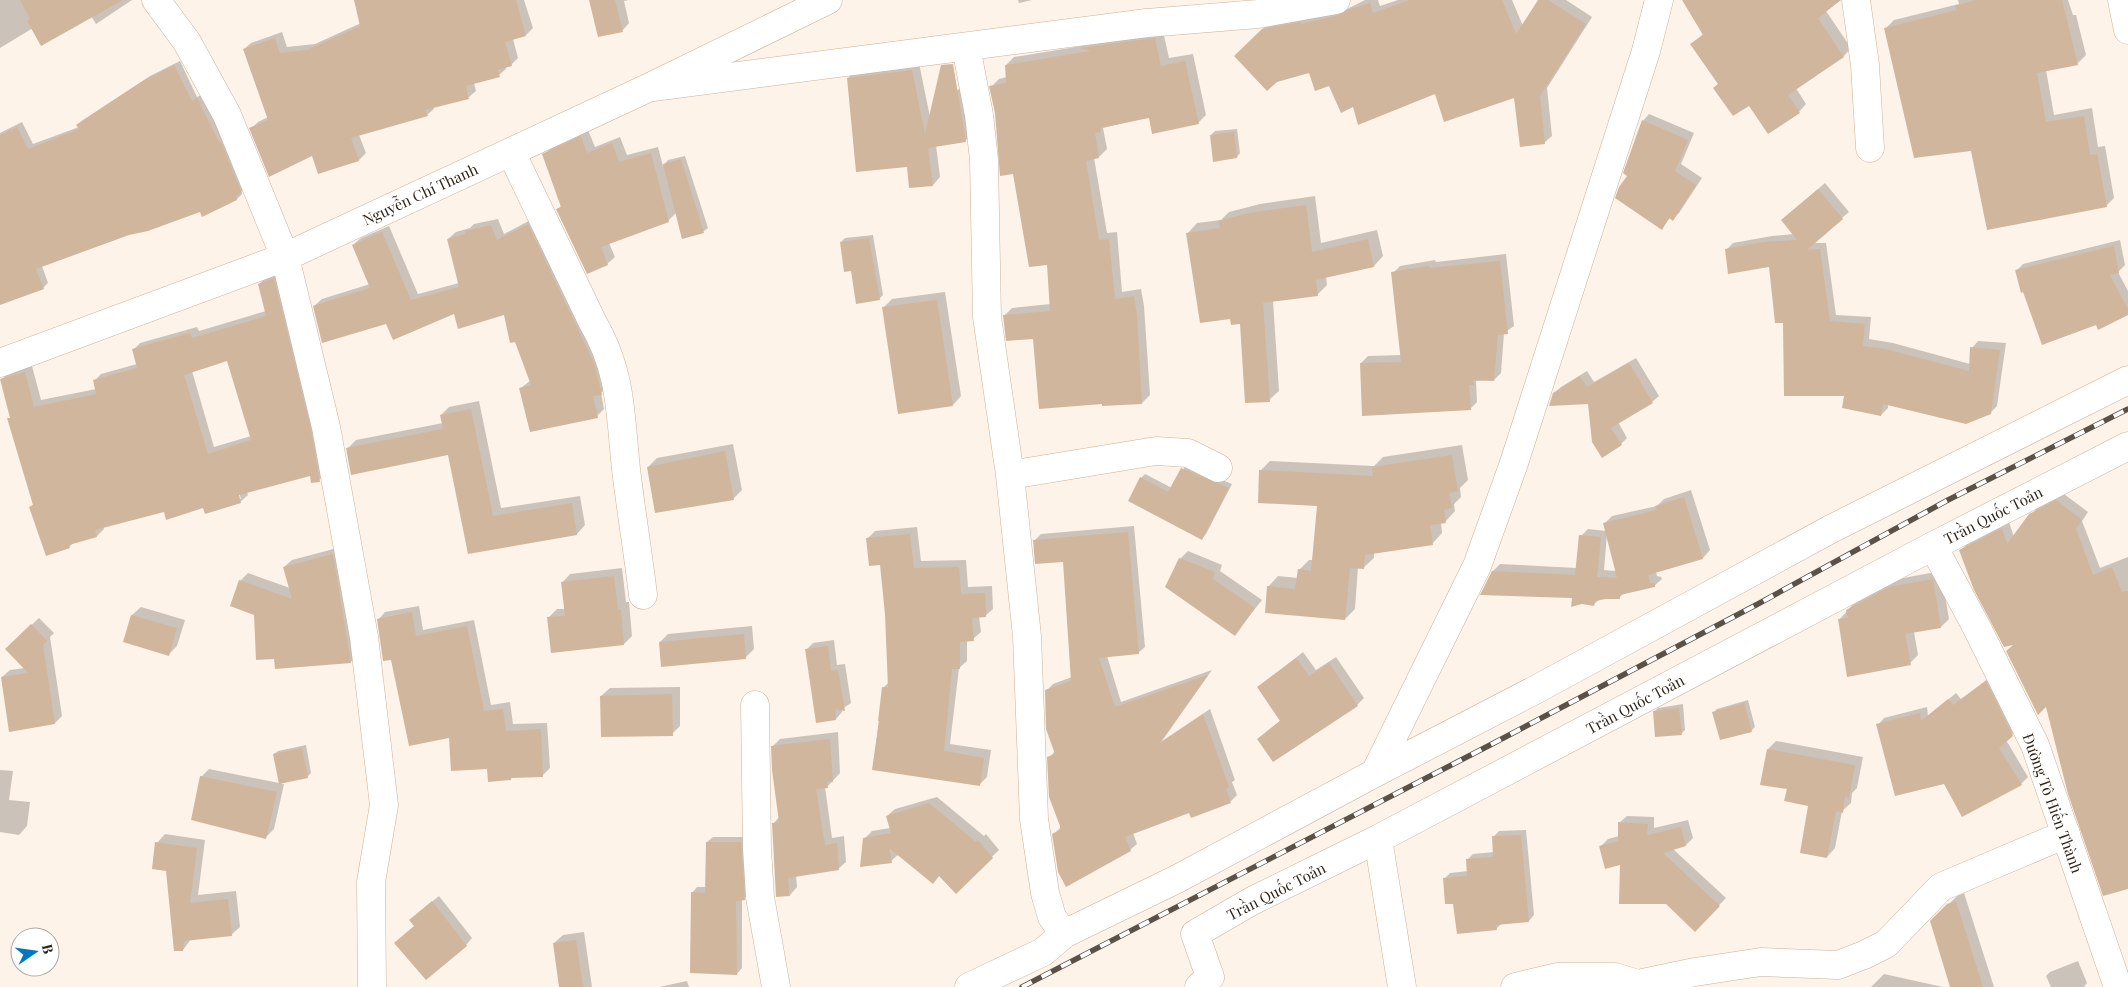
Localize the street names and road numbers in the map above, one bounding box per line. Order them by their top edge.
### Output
street label: Nguyễn Chí Thanh [359,158,481,229]
street label: Trần Quốc Toản [1940,481,2046,548]
street label: Trần Quốc Toản [1582,669,1687,738]
street label: Đường Tô Hiến Thành [2018,730,2089,876]
street label: Trần Quốc Toản [1223,857,1329,924]

